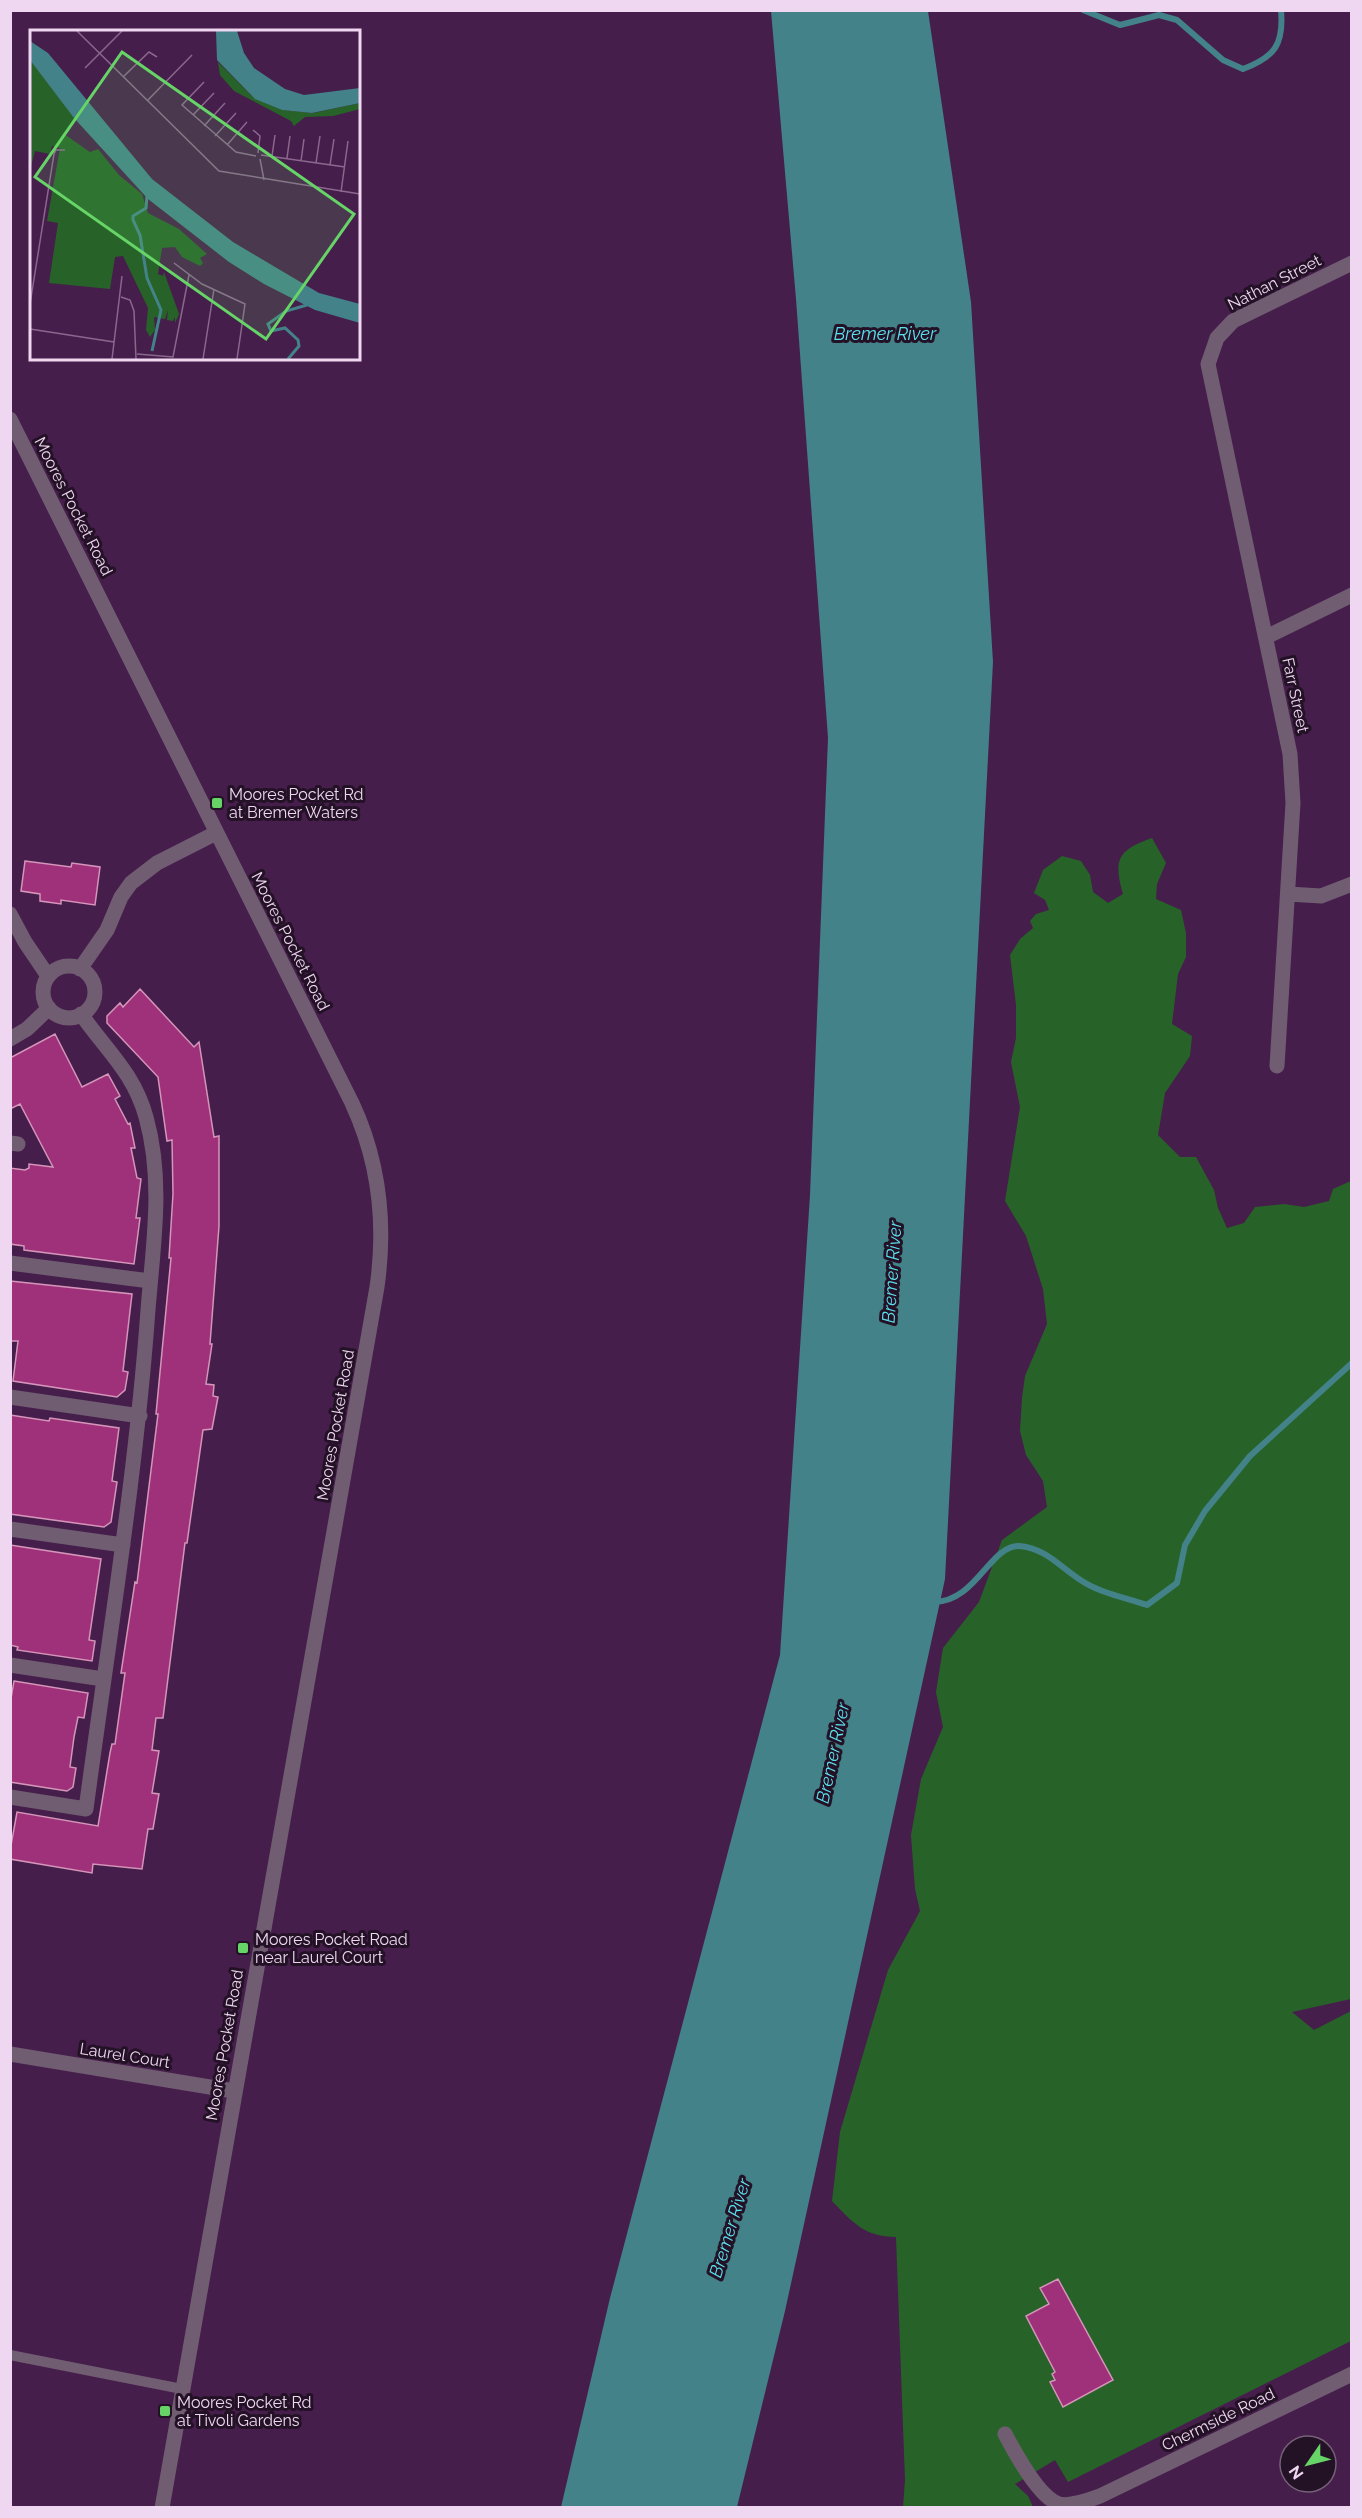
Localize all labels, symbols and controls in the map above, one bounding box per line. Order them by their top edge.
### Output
inset map [30,30,360,360]
street label: Nathan Street [1224,251,1325,314]
water label: Bremer River [834,323,937,344]
street label: Moores Pocket Road [30,434,117,579]
street label: Farr Street [1278,656,1313,735]
place label: Moores Pocket Rd at Bremer Waters [229,785,364,822]
marker: Moores Pocket Rd at Bremer Waters [210,796,224,810]
street label: Moores Pocket Road [247,869,334,1014]
water label: Bremer River [877,1219,906,1324]
street label: Moores Pocket Road [313,1348,358,1502]
water label: Bremer River [812,1700,854,1805]
place label: Moores Pocket Road near Laurel Court [255,1930,408,1967]
marker: Moores Pocket Road near Laurel Court [236,1941,250,1955]
street label: Moores Pocket Road [202,1968,247,2122]
street label: Laurel Court [78,2039,172,2072]
water label: Bremer River [705,2175,755,2280]
street label: Chermside Road [1159,2384,1278,2455]
place label: Moores Pocket Rd at Tivoli Gardens [177,2393,312,2430]
marker: Moores Pocket Rd at Tivoli Gardens [158,2404,172,2418]
north arrow [1278,2434,1338,2494]
text: N [1285,2462,1307,2483]

